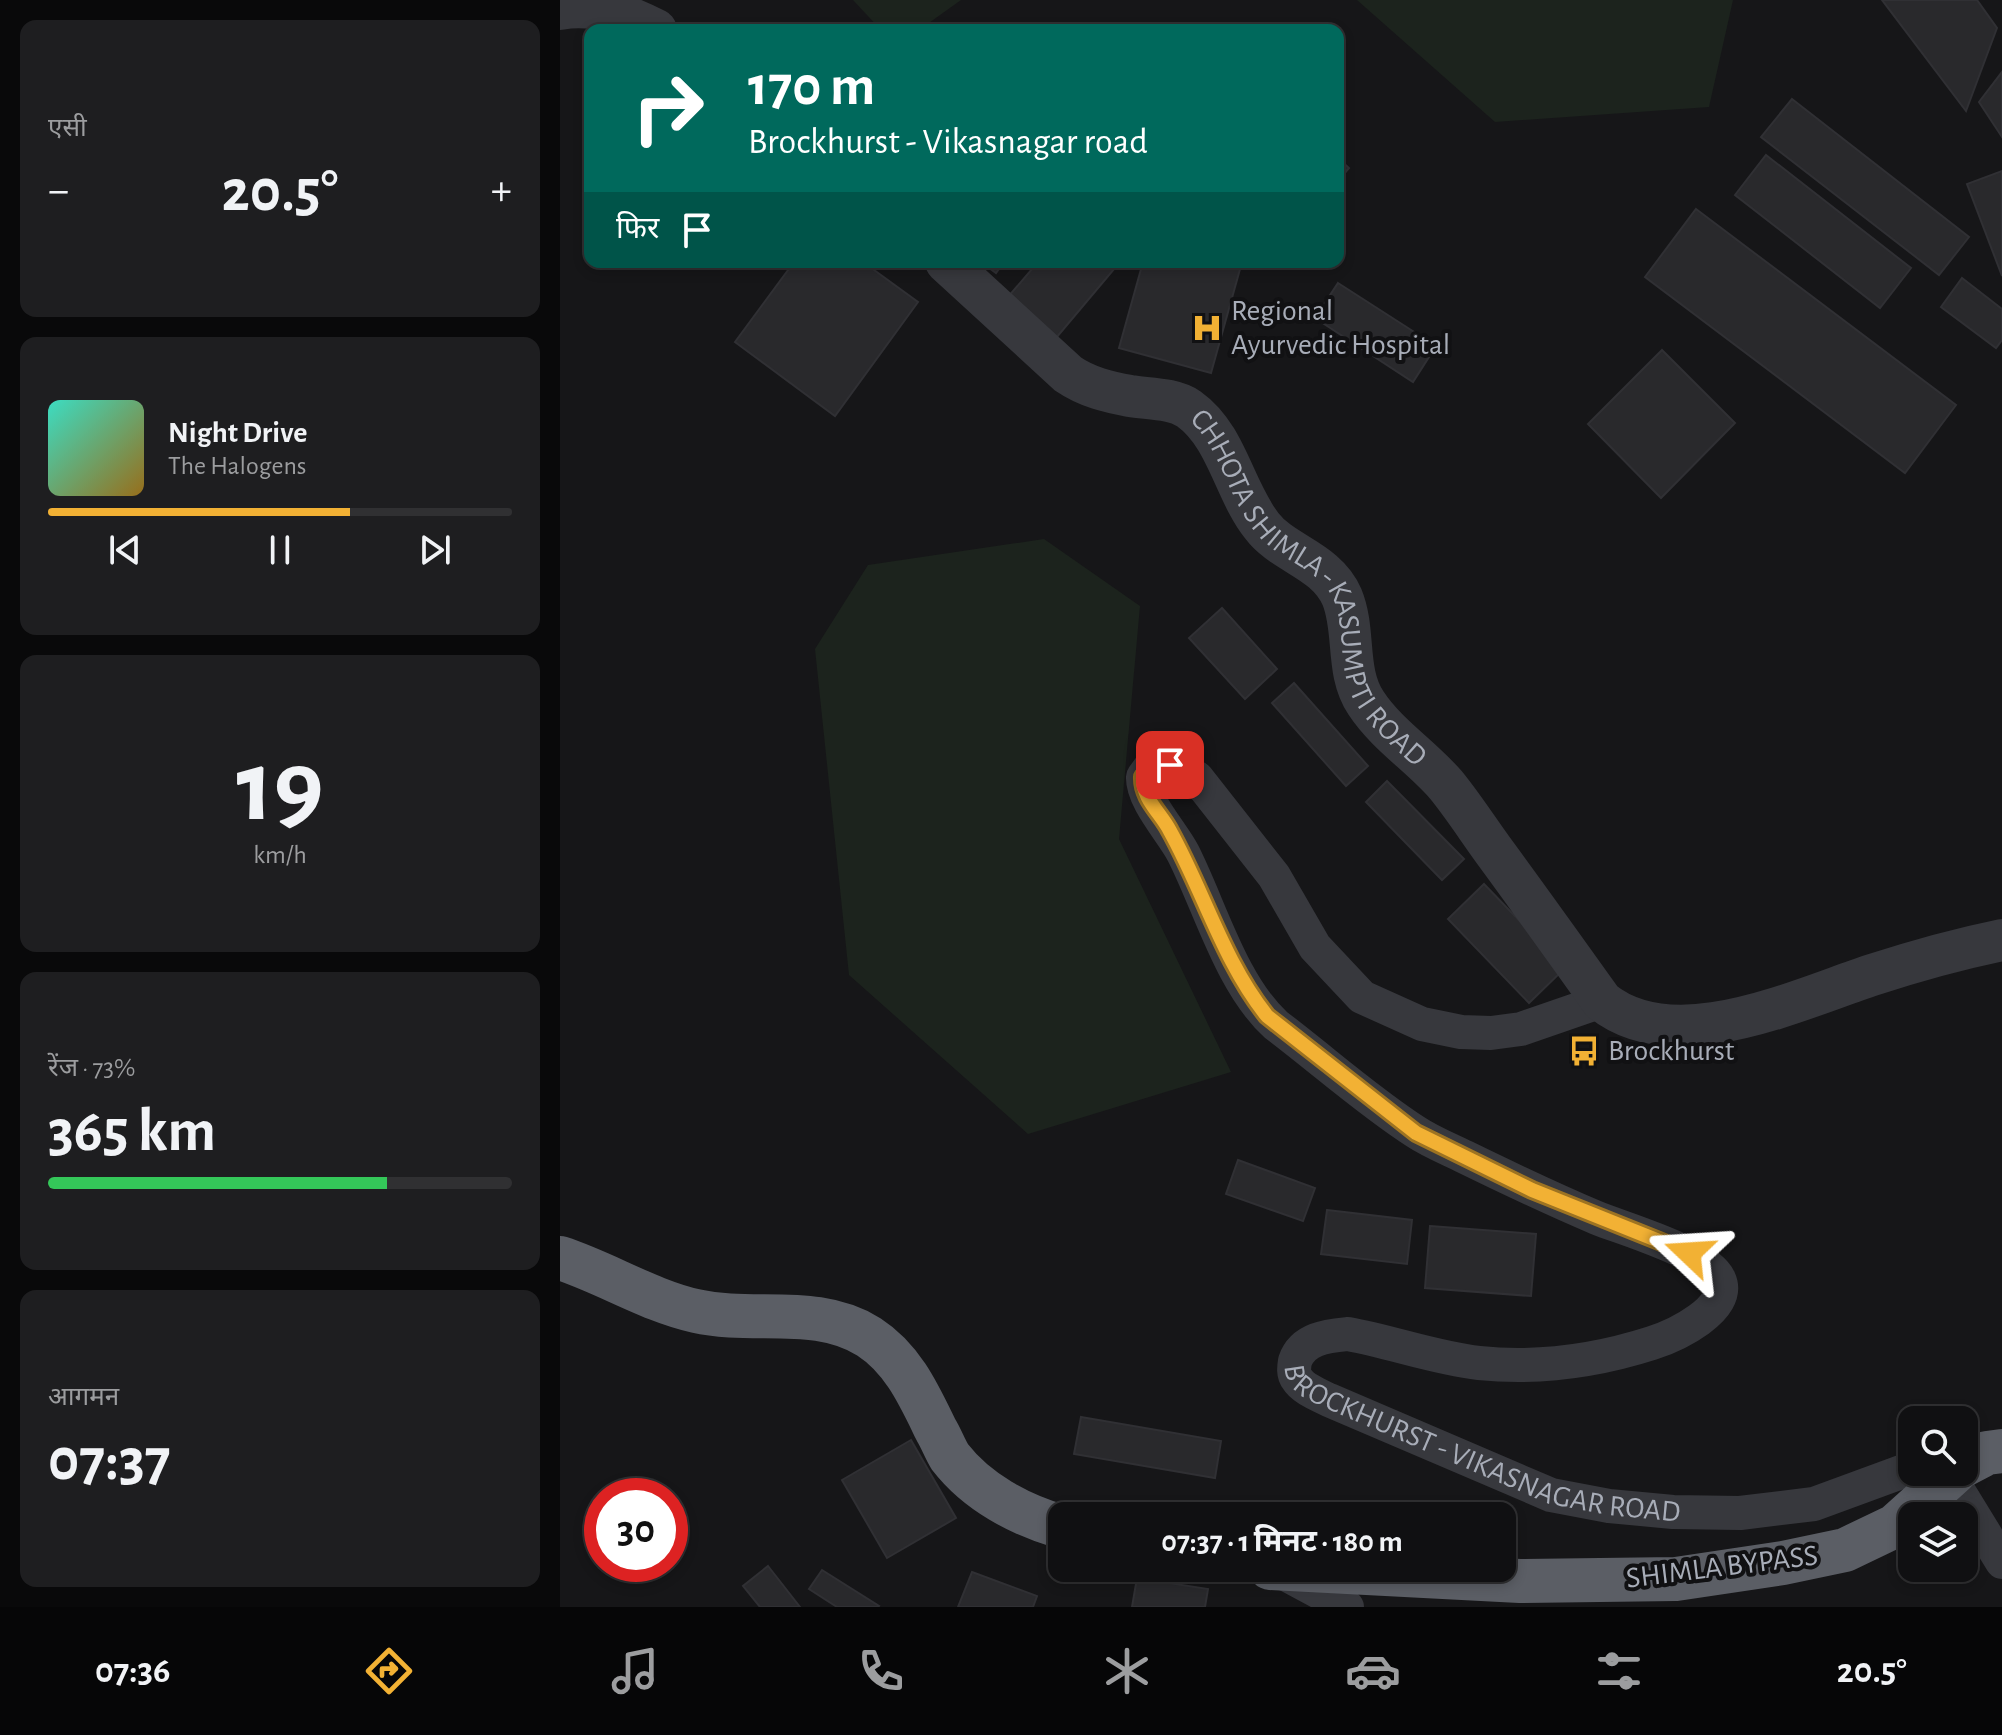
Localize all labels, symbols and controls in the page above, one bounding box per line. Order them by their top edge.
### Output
icon: right [616,56,720,160]
text: 170 m [748,59,875,115]
text: एसी [48,115,87,141]
text: Brockhurst - Vikasnagar road [748,124,1148,160]
text: 20.5° [222,162,338,222]
text: − [48,169,69,213]
text: + [491,169,512,213]
icon: arrive [675,208,719,252]
text: फिर [616,214,659,244]
place label: Regional Ayurvedic Hospital [1231,296,1450,360]
hospital icon: Regional Ayurvedic Hospital [1190,311,1224,345]
street label: CHHOTA SHIMLA - KASUMPTI ROAD [1185,403,1432,772]
text: Night Drive [168,418,307,448]
text: The Halogens [168,453,306,479]
icon: previous [103,528,147,572]
icon: pause [258,528,302,572]
icon: next [413,528,457,572]
pin [1136,731,1204,799]
text: 19 [236,736,324,840]
icon: arrive [1148,743,1192,787]
text: km/h [253,842,307,868]
bus stop icon: Brockhurst [1567,1034,1601,1068]
place label: Brockhurst [1608,1036,1735,1066]
text: रेंज · 73% [48,1055,135,1081]
text: 365 km [48,1102,216,1162]
position arrow [1647,1211,1731,1295]
street label: BROCKHURST - VIKASNAGAR ROAD [1278,1362,1682,1528]
text: आगमन [48,1384,119,1410]
map controls [1898,1406,1978,1582]
button: search [1898,1406,1978,1486]
text: 07:37 [48,1431,171,1491]
speed limit sign: 30 [584,1478,688,1582]
button: layers [1898,1502,1978,1582]
text: 07:37 · 1 मिनट · 180 m [1161,1527,1403,1557]
street label: SHIMLA BYPASS [1624,1540,1820,1594]
icon: directions [361,1643,417,1699]
icon: music [607,1643,663,1699]
icon: phone [853,1643,909,1699]
icon: climate [1099,1643,1155,1699]
icon: car [1345,1643,1401,1699]
icon: filters [1591,1643,1647,1699]
text: 07:36 [95,1653,170,1689]
text: 20.5° [1837,1653,1907,1689]

